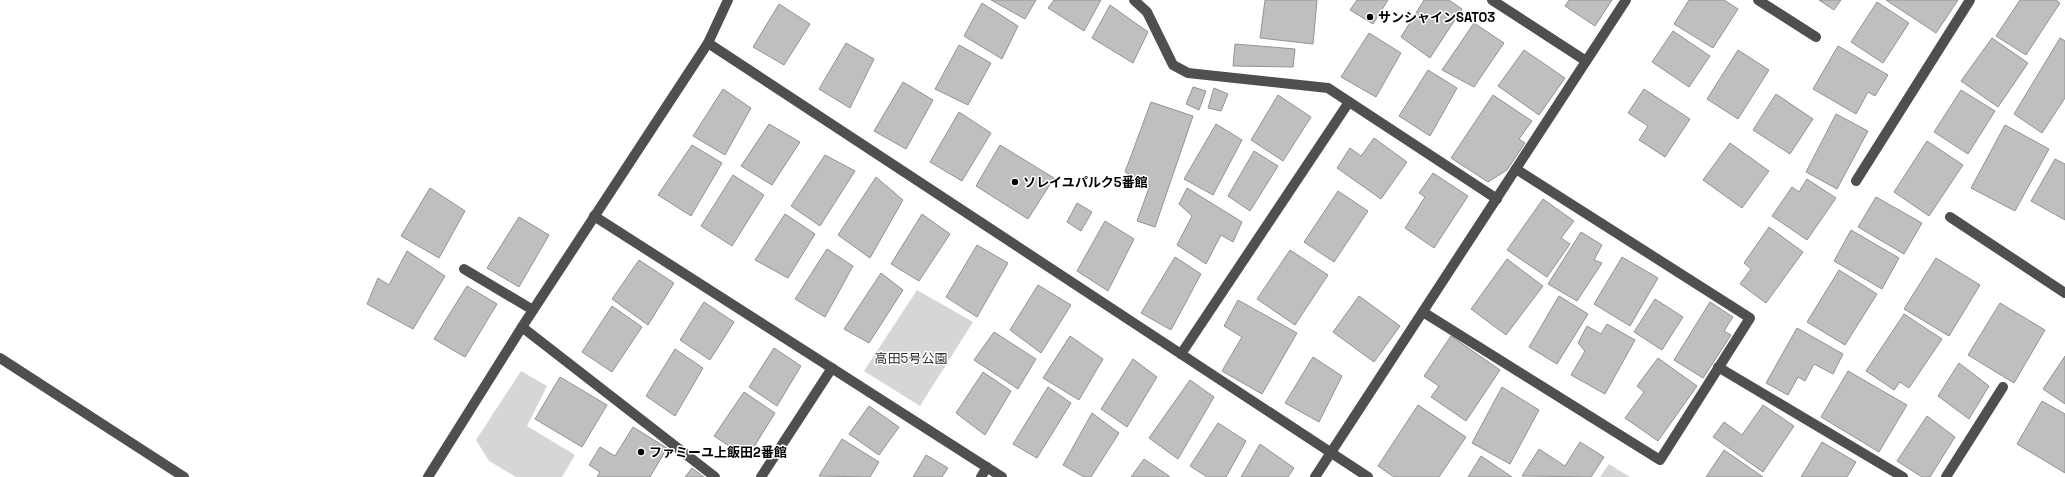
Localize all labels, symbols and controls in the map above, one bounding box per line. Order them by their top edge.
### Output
place label: サンシャインSATO3 [1378,9,1495,26]
marker: サンシャインSATO3 [1365,12,1375,22]
place label: ソレイユパルク5番館 [1023,174,1148,191]
marker: ソレイユパルク5番館 [1010,177,1020,187]
park label: 高田5号公園 [875,350,947,367]
place label: ファミーユ上飯田2番館 [649,444,787,461]
marker: ファミーユ上飯田2番館 [636,447,646,457]

